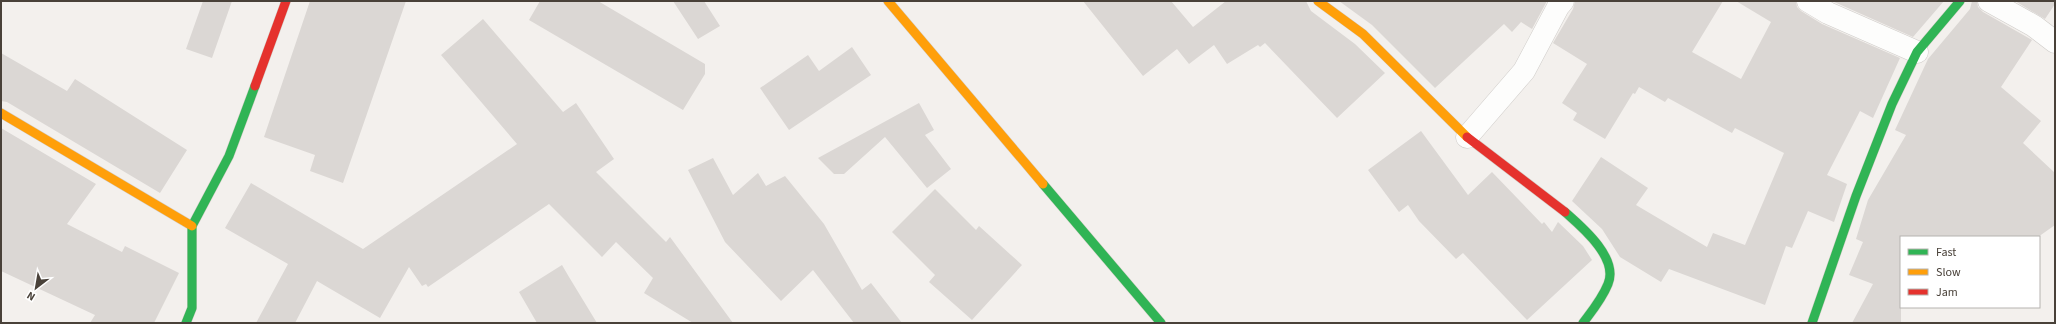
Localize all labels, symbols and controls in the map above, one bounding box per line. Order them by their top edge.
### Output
legend [1900,236,2040,308]
text: Fast [1936,244,1956,261]
text: Slow [1936,264,1961,281]
north arrow [16,268,56,308]
text: Jam [1936,284,1958,301]
text: N [24,288,38,304]

